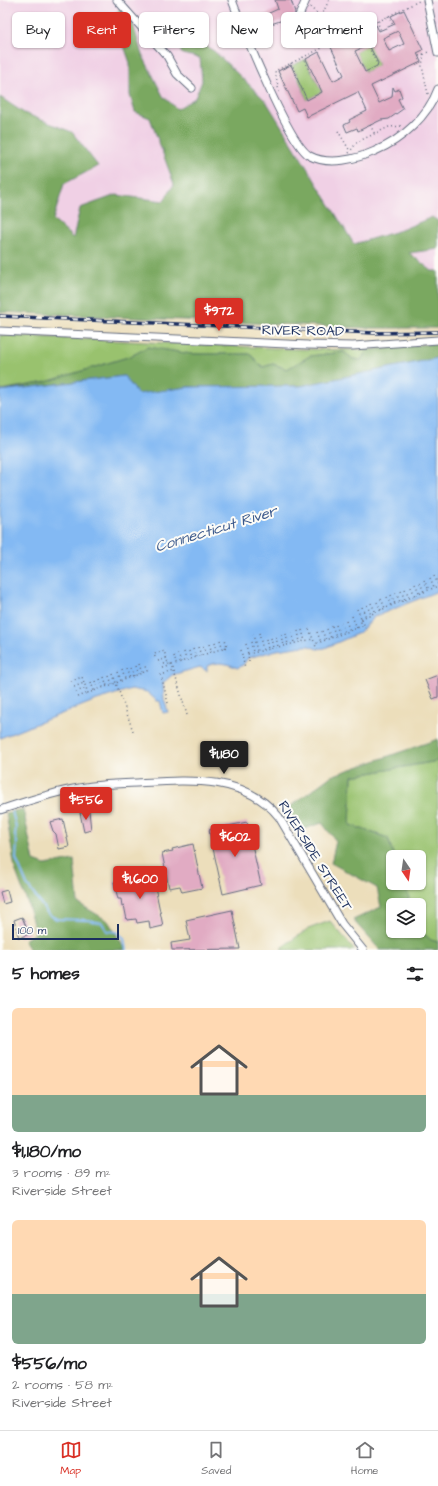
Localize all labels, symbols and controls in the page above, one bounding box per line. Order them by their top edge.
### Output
chip: Buy [12,12,65,48]
chip: Rent [73,12,131,48]
chip: Filters [139,12,209,48]
chip: New [217,12,273,48]
chip: Apartment [281,12,377,48]
pin: $972 [195,298,243,332]
text: $972 [204,302,234,320]
street label: RIVER ROAD [262,320,344,342]
water label: Connecticut River [153,500,281,558]
pin: $1,180 [191,741,257,775]
text: $1,180 [209,745,239,763]
pin: $556 [62,787,110,821]
text: $556 [69,791,103,809]
street label: RIVERSIDE STREET [273,797,357,915]
pin: $602 [211,824,259,858]
text: $602 [219,828,251,846]
north arrow [386,850,426,890]
map controls [386,850,426,938]
pin: $1,600 [107,866,173,900]
text: $1,600 [122,870,158,888]
button: layers [386,898,426,938]
scale bar [12,922,119,941]
text: 100 m [18,923,46,938]
text: 5 homes [12,962,80,986]
icon: filters [404,963,426,985]
icon: home [183,1034,255,1106]
text: $1,180/mo [12,1140,81,1164]
text: 3 rooms · 89 m² [12,1164,111,1182]
text: Riverside Street [12,1182,112,1200]
icon: home [183,1246,255,1318]
text: $556/mo [12,1352,87,1376]
text: 2 rooms · 58 m² [12,1376,113,1394]
text: Riverside Street [12,1394,112,1412]
tab: Map [60,1439,82,1478]
tab: Saved [201,1439,231,1478]
tab: Home [351,1439,378,1478]

